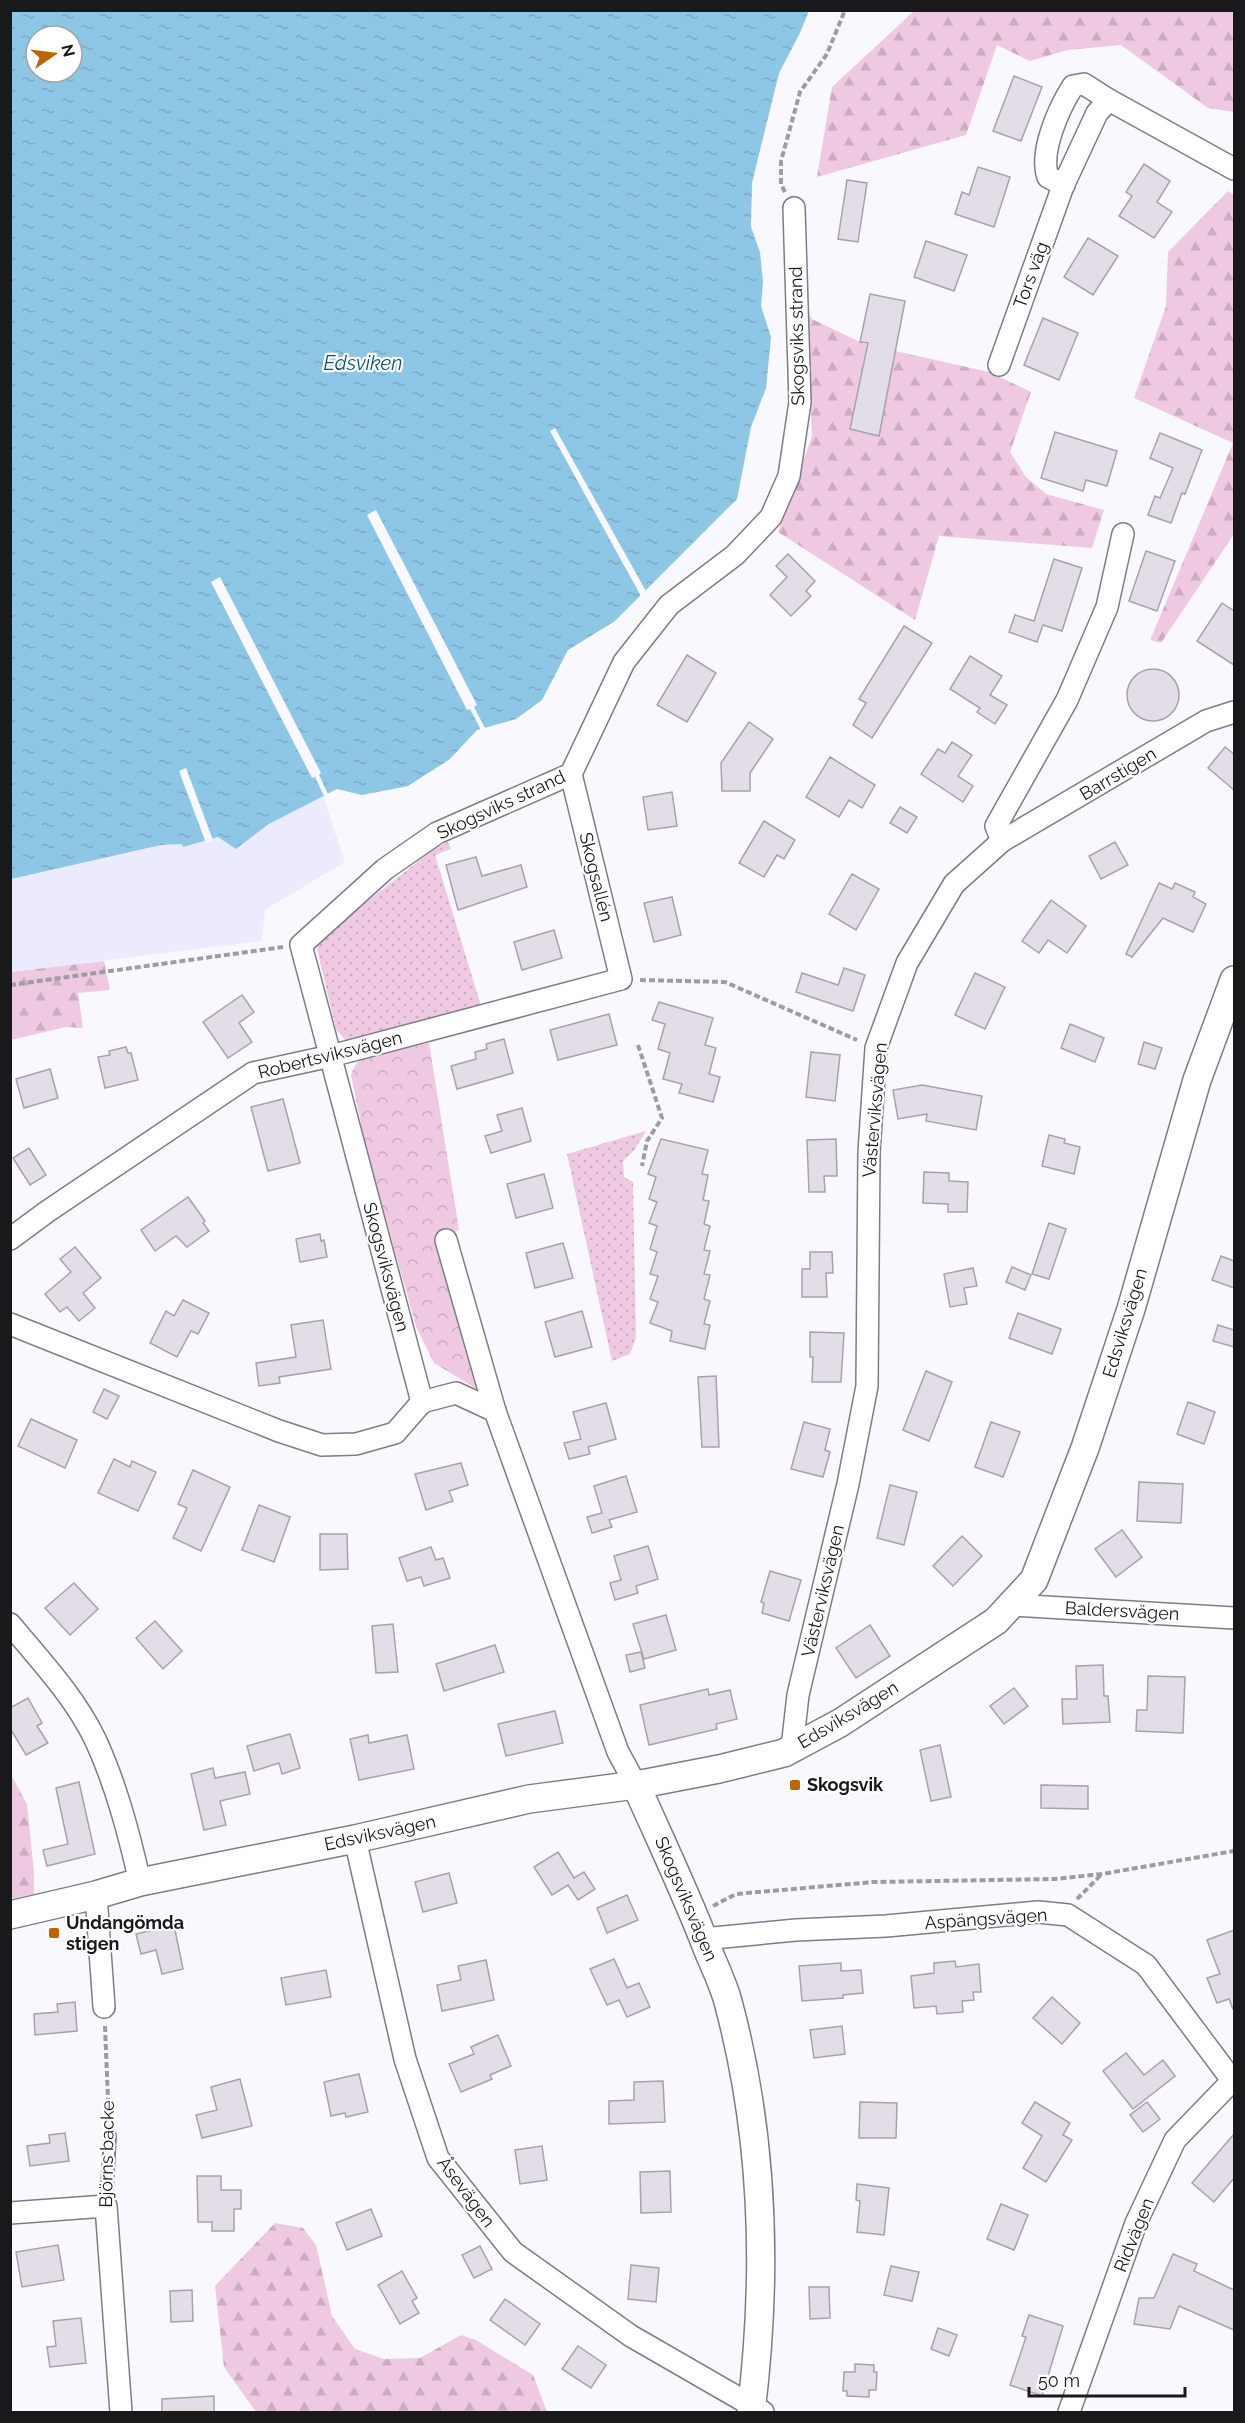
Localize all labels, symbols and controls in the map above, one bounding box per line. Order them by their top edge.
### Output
north arrow [24,24,84,84]
text: N [57,42,79,59]
street label: Tors väg [1009,239,1052,311]
street label: Skogsviks strand [785,266,808,406]
water label: Edsviken [324,351,403,375]
street label: Barrstigen [1076,743,1160,805]
street label: Skogsviks strand [433,766,568,843]
street label: Skogsallén [575,830,618,924]
street label: Robertsviksvägen [256,1026,404,1083]
street label: Västerviksvägen [858,1042,891,1178]
street label: Skogsviksvägen [359,1200,414,1334]
street label: Edsviksvägen [1098,1266,1151,1380]
street label: Västerviksvägen [797,1523,848,1659]
street label: Baldersvägen [1064,1597,1180,1624]
street label: Edsviksvägen [794,1676,902,1753]
place label: Skogsvik [807,1774,884,1795]
marker: Skogsvik [788,1778,802,1792]
street label: Edsviksvägen [322,1810,437,1855]
street label: Skogsviksvägen [651,1833,722,1964]
street label: Aspängsvägen [924,1904,1048,1933]
place label: Undangömda stigen [66,1912,184,1954]
marker: Undangömda stigen [47,1926,61,1940]
street label: Björns backe [95,2100,118,2208]
street label: Åsevägen [433,2152,500,2231]
street label: Ridvägen [1109,2195,1158,2275]
scale bar [1029,2360,1185,2398]
text: 50 m [1038,2370,1080,2391]

